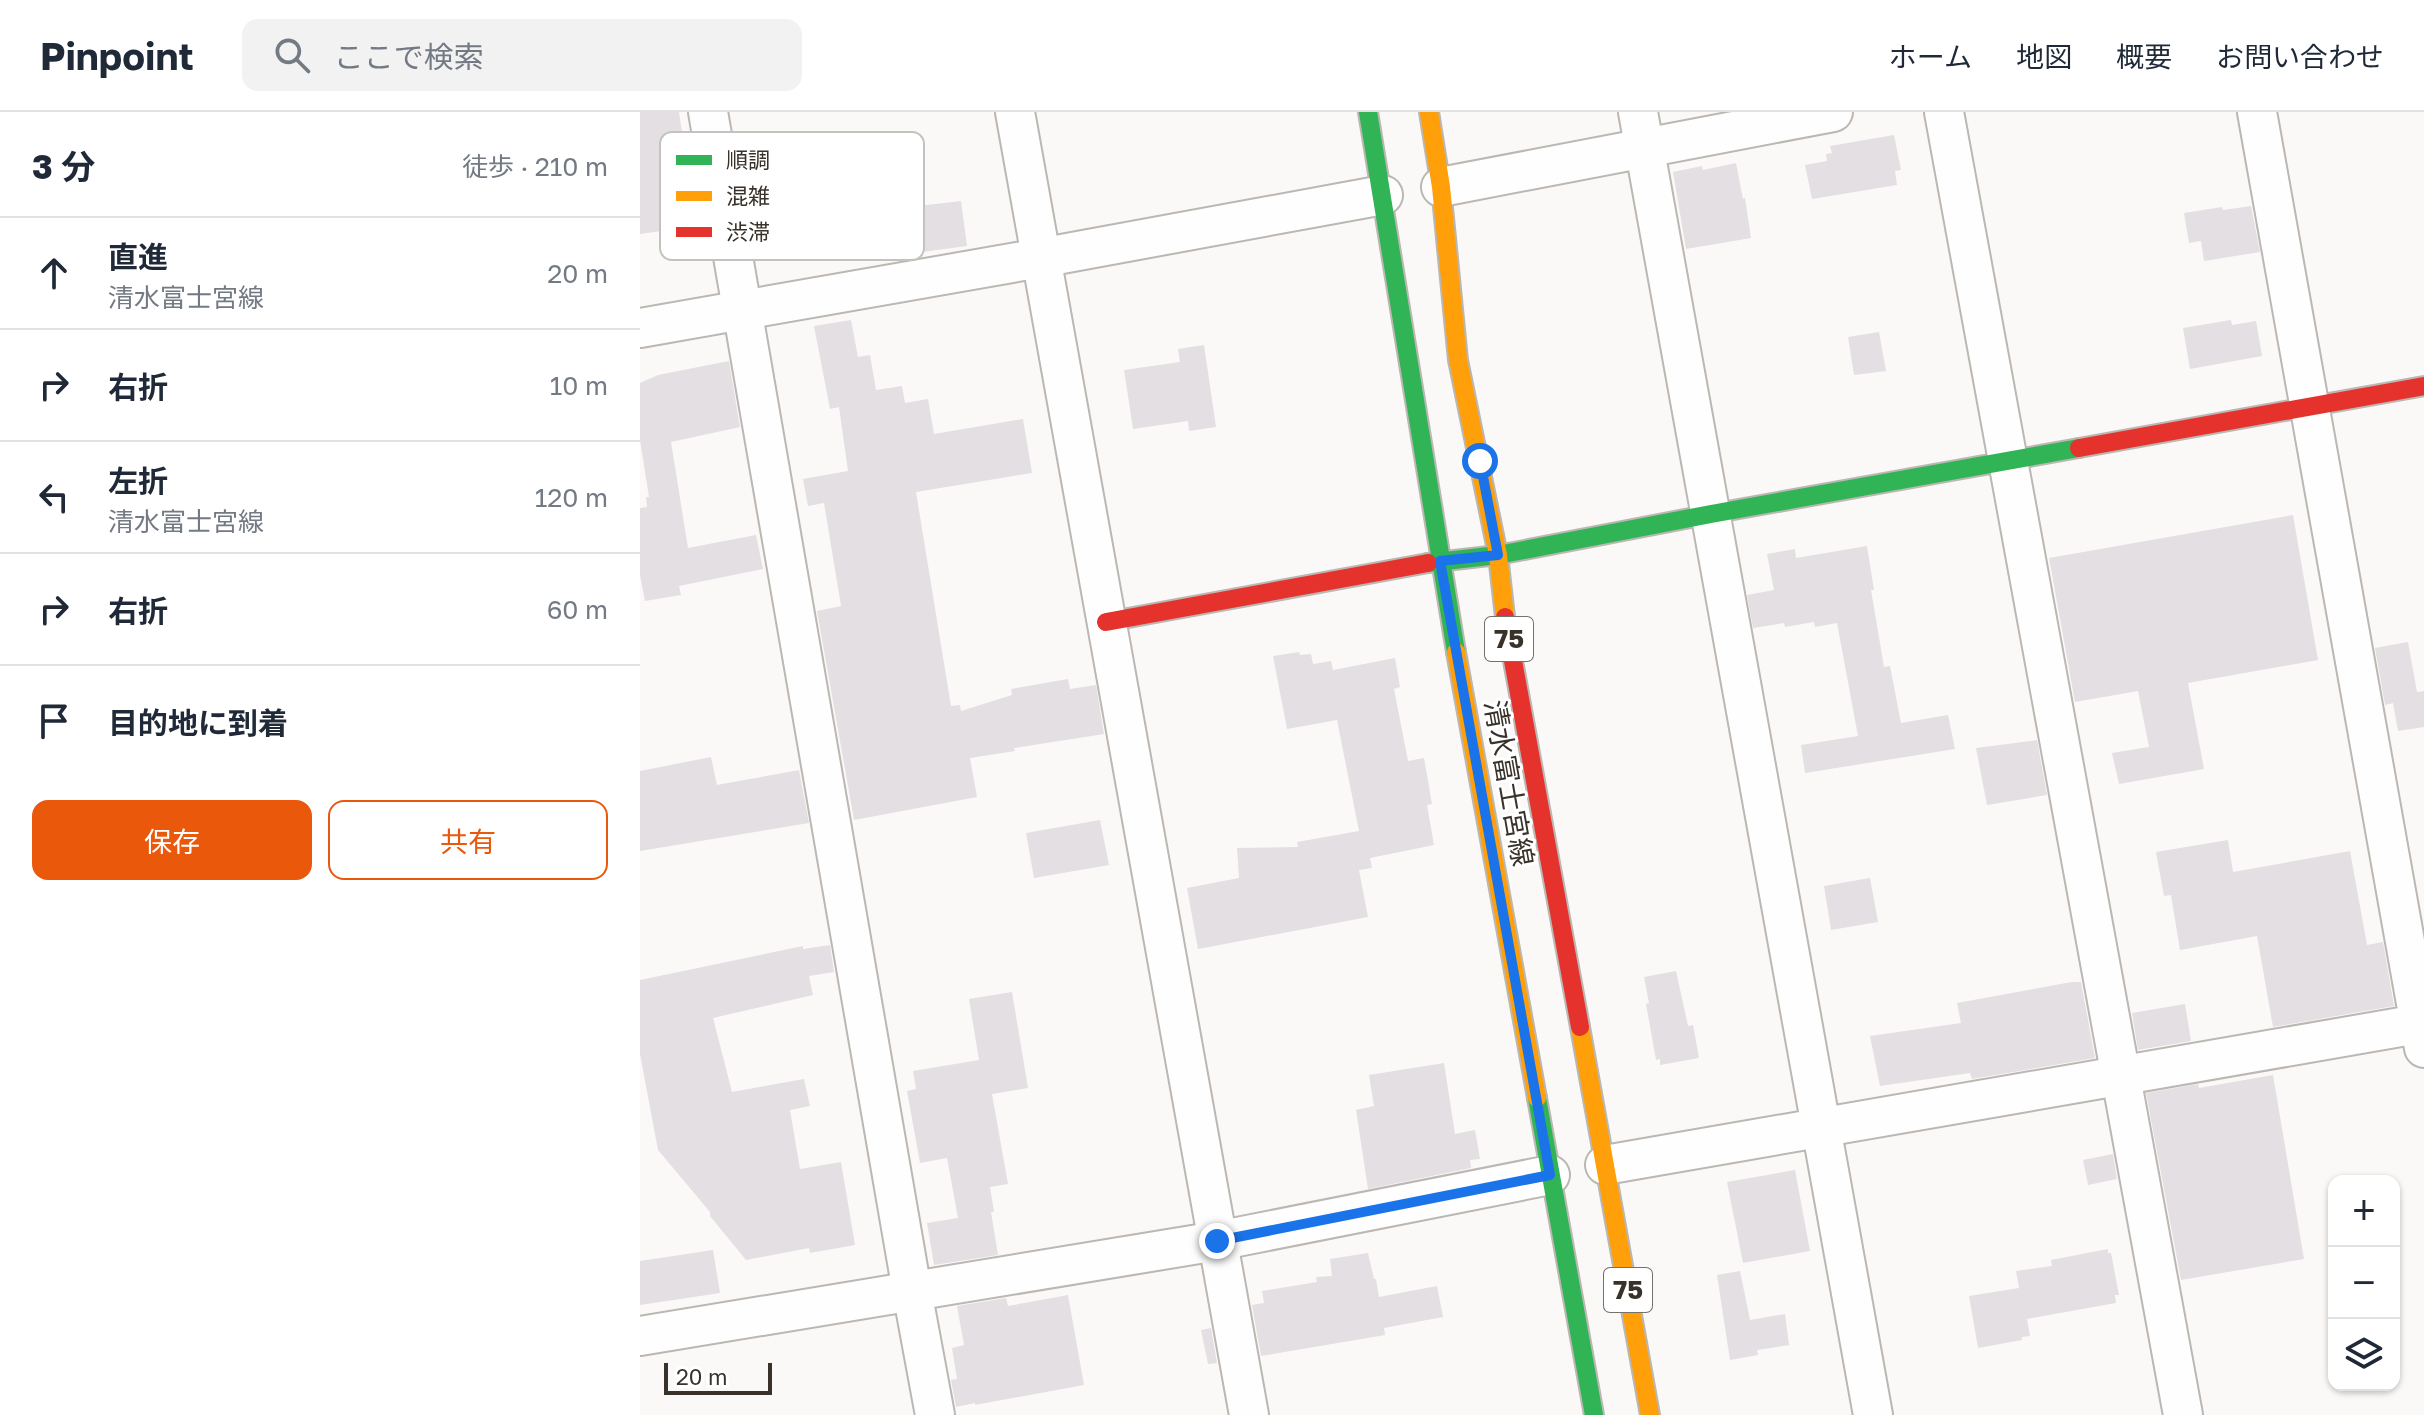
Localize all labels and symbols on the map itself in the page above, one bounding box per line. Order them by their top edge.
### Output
legend [660,132,924,260]
text: 順調 [726,146,770,173]
text: 混雑 [726,182,770,209]
text: 渋滞 [726,218,770,245]
route start [1462,443,1498,479]
road number: 75 [1485,617,1533,661]
street label: 清水富士宮線 [1479,697,1540,869]
route end [1199,1223,1235,1259]
road number: 75 [1604,1268,1652,1312]
scale bar [664,1359,772,1395]

